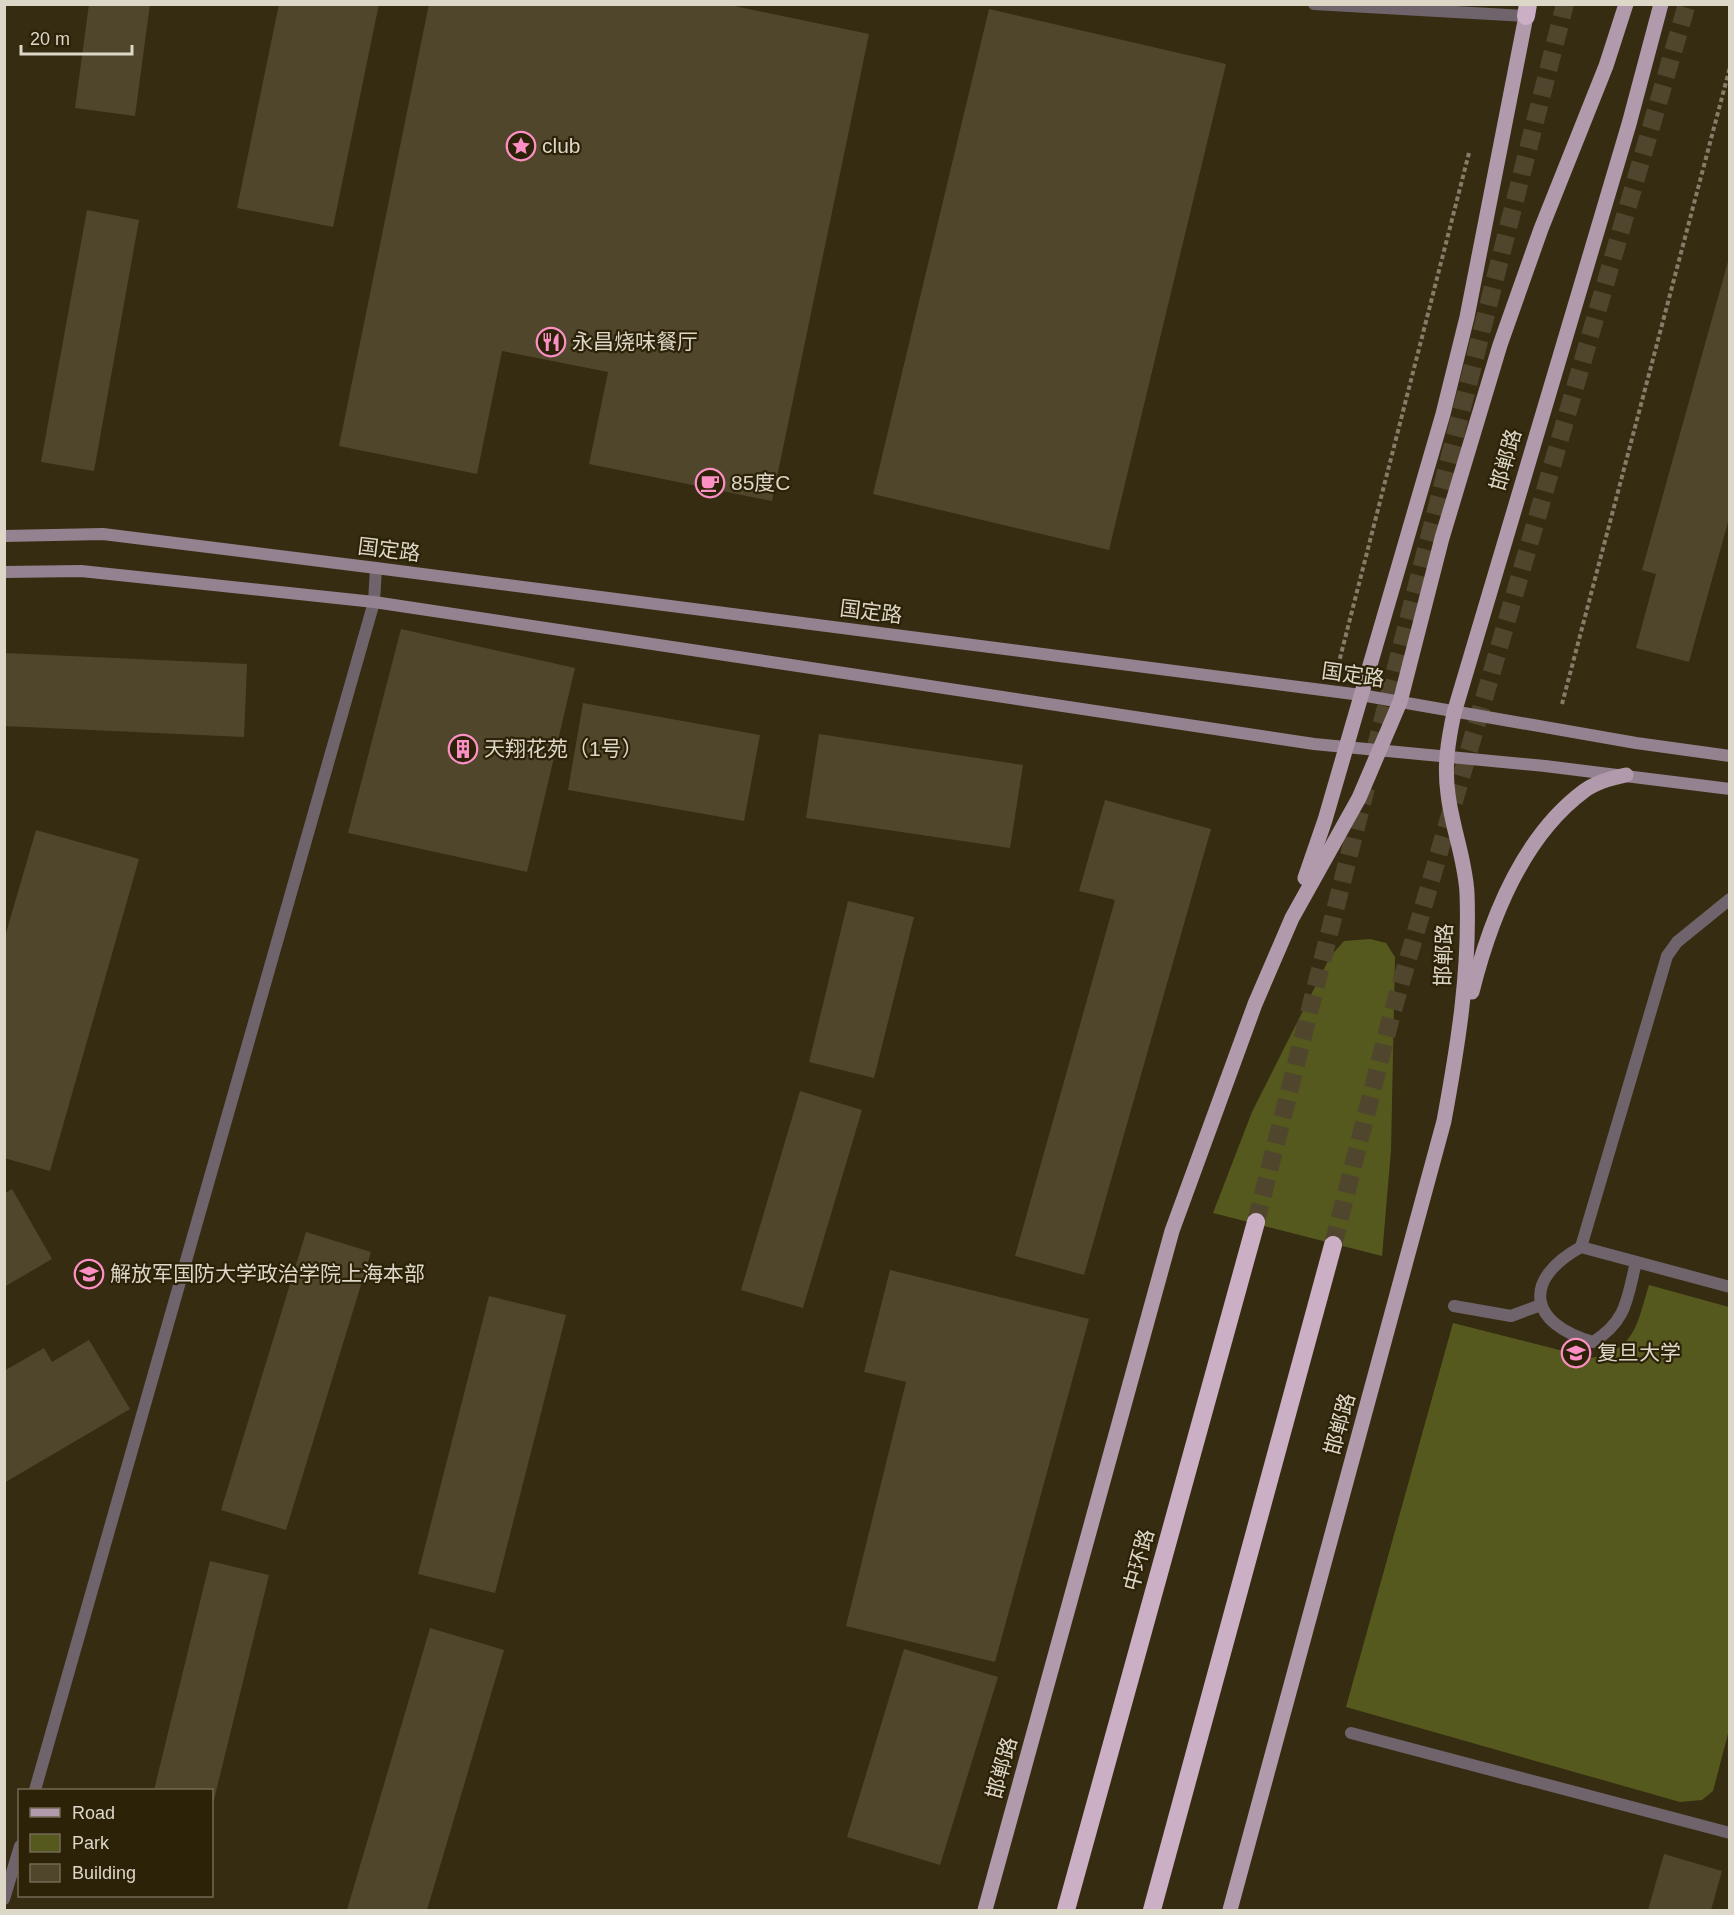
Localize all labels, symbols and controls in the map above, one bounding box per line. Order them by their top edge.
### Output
scale bar [21,18,132,56]
text: 20 m [30,29,70,49]
place icon: club [505,130,537,162]
place label: club [542,134,581,157]
restaurant icon: 永昌烧味餐厅 [535,326,567,358]
place label: 永昌烧味餐厅 [572,330,698,353]
street label: 邯郸路 [1486,426,1525,493]
cafe icon: 85度C [694,467,726,499]
place label: 85度C [731,471,791,494]
street label: 国定路 [356,534,422,565]
street label: 国定路 [838,596,904,627]
street label: 国定路 [1320,659,1386,690]
building icon: 天翔花苑（1号） [447,733,479,765]
place label: 天翔花苑（1号） [484,737,643,760]
street label: 邯郸路 [1431,923,1456,987]
school or university icon: 解放军国防大学政治学院上海本部 [73,1258,105,1290]
place label: 解放军国防大学政治学院上海本部 [110,1262,425,1285]
school or university icon: 复旦大学 [1560,1337,1592,1369]
place label: 复旦大学 [1597,1341,1681,1364]
street label: 邯郸路 [1320,1390,1359,1457]
street label: 中环路 [1119,1526,1158,1593]
street label: 邯郸路 [982,1734,1021,1801]
legend [18,1789,213,1897]
text: Road [72,1803,115,1823]
text: Park [72,1833,110,1853]
text: Building [72,1863,136,1883]

